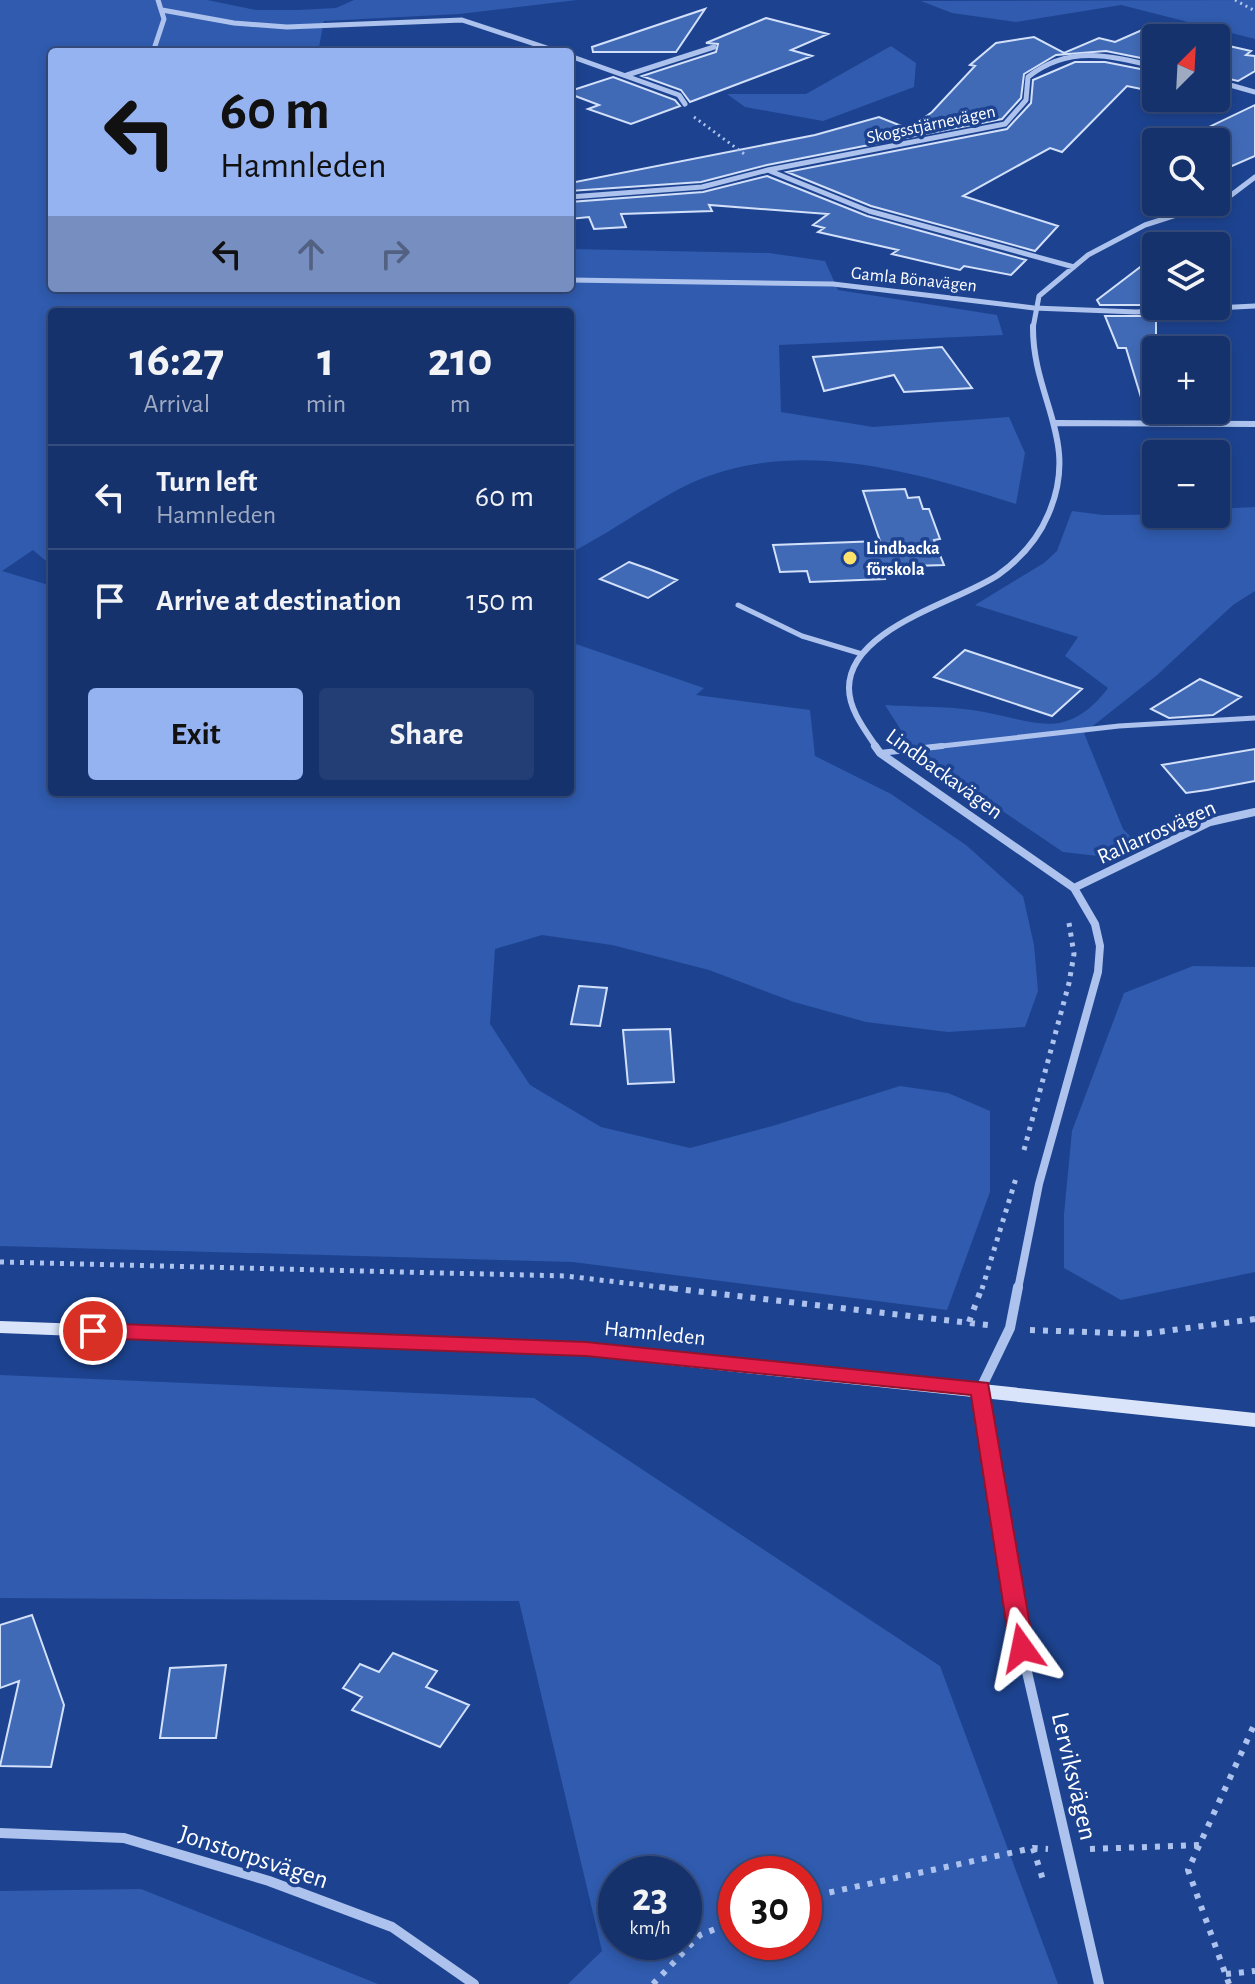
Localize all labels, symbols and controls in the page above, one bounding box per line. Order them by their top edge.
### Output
north arrow [1142,24,1230,112]
map controls [1142,24,1230,528]
icon: left [88,80,192,184]
text: 60 m [220,83,330,139]
street label: Skogsstjärnevägen [865,103,997,147]
button: search [1142,128,1230,216]
text: Hamnleden [220,148,387,184]
icon: left [205,232,249,276]
icon: ahead [289,232,333,276]
icon: right [373,232,417,276]
button: layers [1142,232,1230,320]
street label: Gamla Bönavägen [850,264,978,296]
button: + [1142,336,1230,424]
text: 16:27 [129,337,224,385]
text: 1 [317,337,335,385]
text: 210 [428,337,493,385]
text: Arrival [143,391,210,417]
text: min [306,391,346,417]
text: m [450,391,471,417]
button: − [1142,440,1230,528]
text: Turn left [156,467,257,497]
icon: left [88,475,132,519]
text: 60 m [475,482,534,512]
text: Hamnleden [156,502,276,528]
place label: Lindbacka förskola [866,540,940,579]
marker: Lindbacka förskola [841,549,859,567]
icon: arrive [88,579,132,623]
text: Arrive at destination [156,586,402,616]
text: 150 m [466,586,534,616]
button: Exit [88,688,303,780]
button: Share [319,688,534,780]
street label: Lindbackavägen [882,724,1007,823]
street label: Rallarrosvägen [1094,796,1219,868]
pin [59,1297,127,1365]
icon: arrive [71,1309,115,1353]
street label: Hamnleden [603,1317,707,1349]
position arrow [980,1606,1064,1690]
street label: Lerviksvägen [1047,1710,1101,1843]
street label: Jonstorpsvägen [176,1821,332,1893]
speed limit sign: 30 [718,1856,822,1960]
text: 23 [632,1878,668,1918]
text: km/h [629,1918,671,1938]

